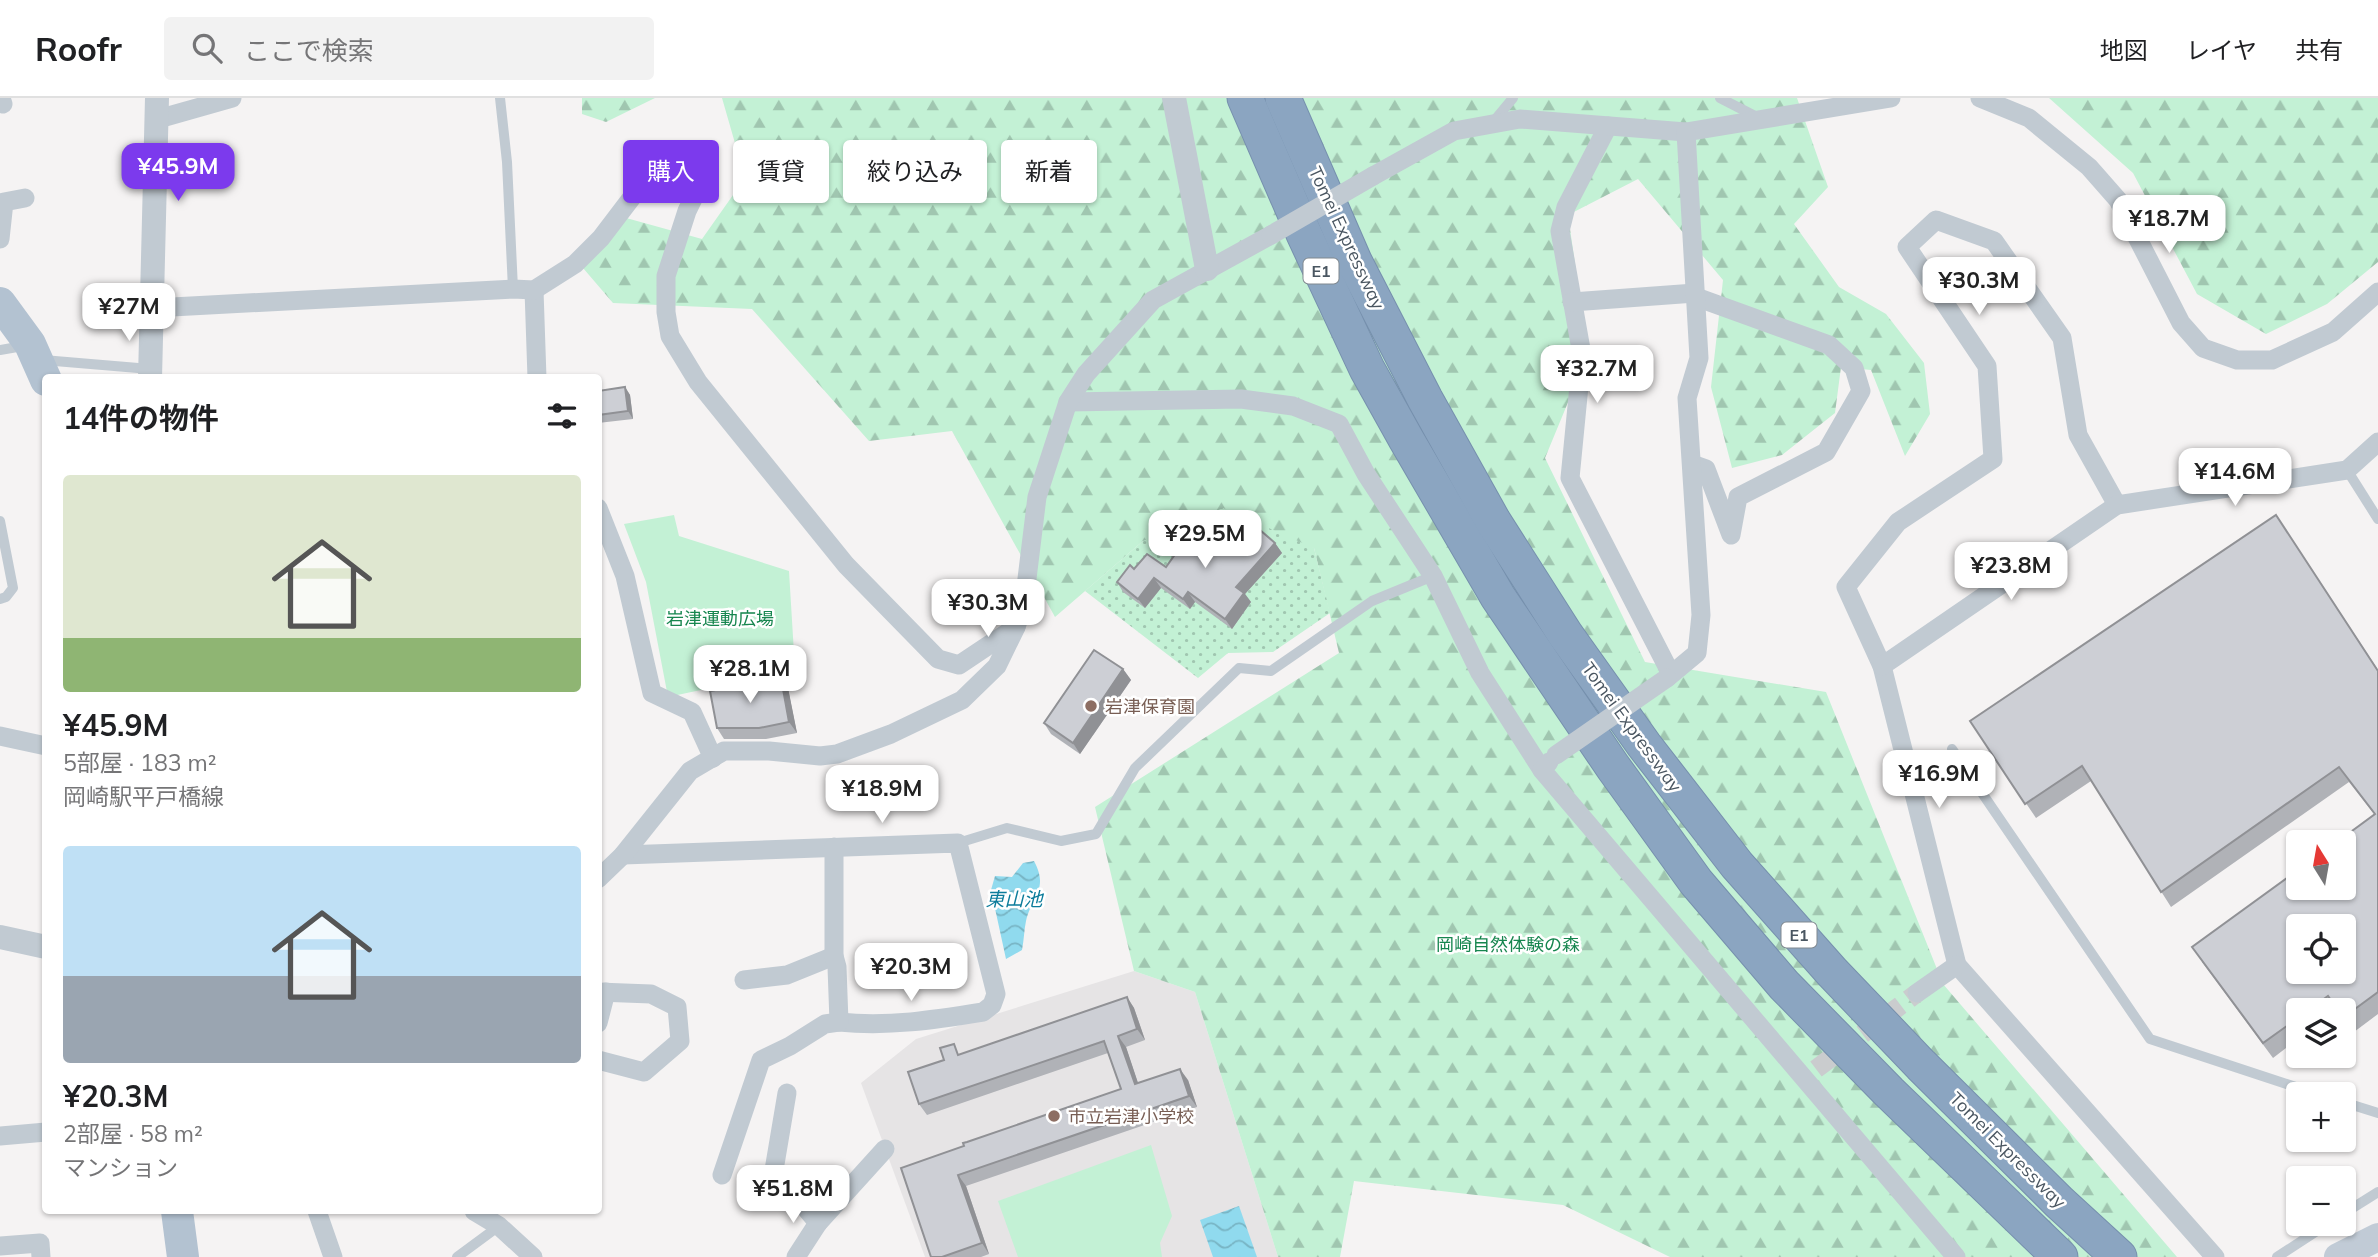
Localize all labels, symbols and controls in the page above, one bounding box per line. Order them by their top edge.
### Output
search box [164,17,654,80]
text: Roofr [35,28,122,69]
icon: search [188,29,226,67]
text: ここで検索 [244,34,374,67]
text: 地図 [2100,35,2148,65]
text: レイヤ [2186,35,2257,65]
text: 共有 [2295,35,2343,65]
chip: 購入 [623,140,719,203]
chip: 賃貸 [733,140,829,203]
chip: 絞り込み [843,140,987,203]
chip: 新着 [1001,140,1097,203]
pin: ¥45.9M [121,144,235,203]
text: ¥45.9M [138,151,218,180]
street label: Tomei Expressway [1304,163,1390,313]
pin: ¥18.7M [2112,195,2226,255]
text: ¥18.7M [2129,203,2209,232]
road number: E1 [1304,258,1338,284]
pin: ¥30.3M [1922,258,2036,317]
text: ¥30.3M [1939,265,2019,294]
pin: ¥27M [88,284,170,343]
text: ¥27M [98,291,160,320]
pin: ¥32.7M [1540,345,1654,405]
text: ¥32.7M [1557,353,1637,382]
icon: filters [543,397,581,435]
text: 14件の物件 [63,399,219,437]
pin: ¥14.6M [2178,448,2292,508]
text: ¥14.6M [2195,456,2275,485]
pin: ¥29.5M [1148,510,1262,570]
text: ¥29.5M [1165,518,1245,547]
icon: home [259,521,385,647]
pin: ¥23.8M [1954,542,2068,602]
text: ¥23.8M [1971,550,2051,579]
pin: ¥30.3M [931,580,1045,639]
text: ¥30.3M [948,587,1028,616]
park label: 岩津運動広場 [666,607,774,630]
pin: ¥28.1M [693,646,807,705]
text: ¥28.1M [710,653,790,682]
street label: Tomei Expressway [1577,658,1687,797]
place label: 岩津保育園 [1105,695,1195,718]
marker: 岩津保育園 [1083,698,1099,714]
text: ¥45.9M [63,706,169,744]
text: 5部屋 · 183 m² [63,748,216,777]
pin: ¥16.9M [1882,750,1996,810]
text: ¥16.9M [1899,758,1979,787]
pin: ¥18.9M [825,766,939,825]
text: ¥18.9M [842,773,922,802]
text: 岡崎駅平戸橋線 [63,782,224,811]
north arrow [2286,830,2356,900]
map controls [2286,830,2356,1236]
water label: 東山池 [985,887,1044,911]
icon: home [259,892,385,1018]
button: locate [2286,914,2356,984]
road number: E1 [1782,922,1816,948]
park label: 岡崎自然体験の森 [1436,933,1580,956]
pin: ¥20.3M [854,944,968,1003]
text: ¥20.3M [871,951,951,980]
button: layers [2286,998,2356,1068]
text: ¥20.3M [63,1077,169,1115]
button: + [2286,1082,2356,1152]
street label: Tomei Expressway [1945,1087,2071,1213]
place label: 市立岩津小学校 [1068,1105,1194,1128]
marker: 市立岩津小学校 [1046,1108,1062,1124]
text: 2部屋 · 58 m² [63,1119,203,1148]
text: マンション [63,1153,178,1182]
pin: ¥51.8M [736,1166,850,1225]
button: − [2286,1166,2356,1236]
text: ¥51.8M [753,1173,833,1202]

